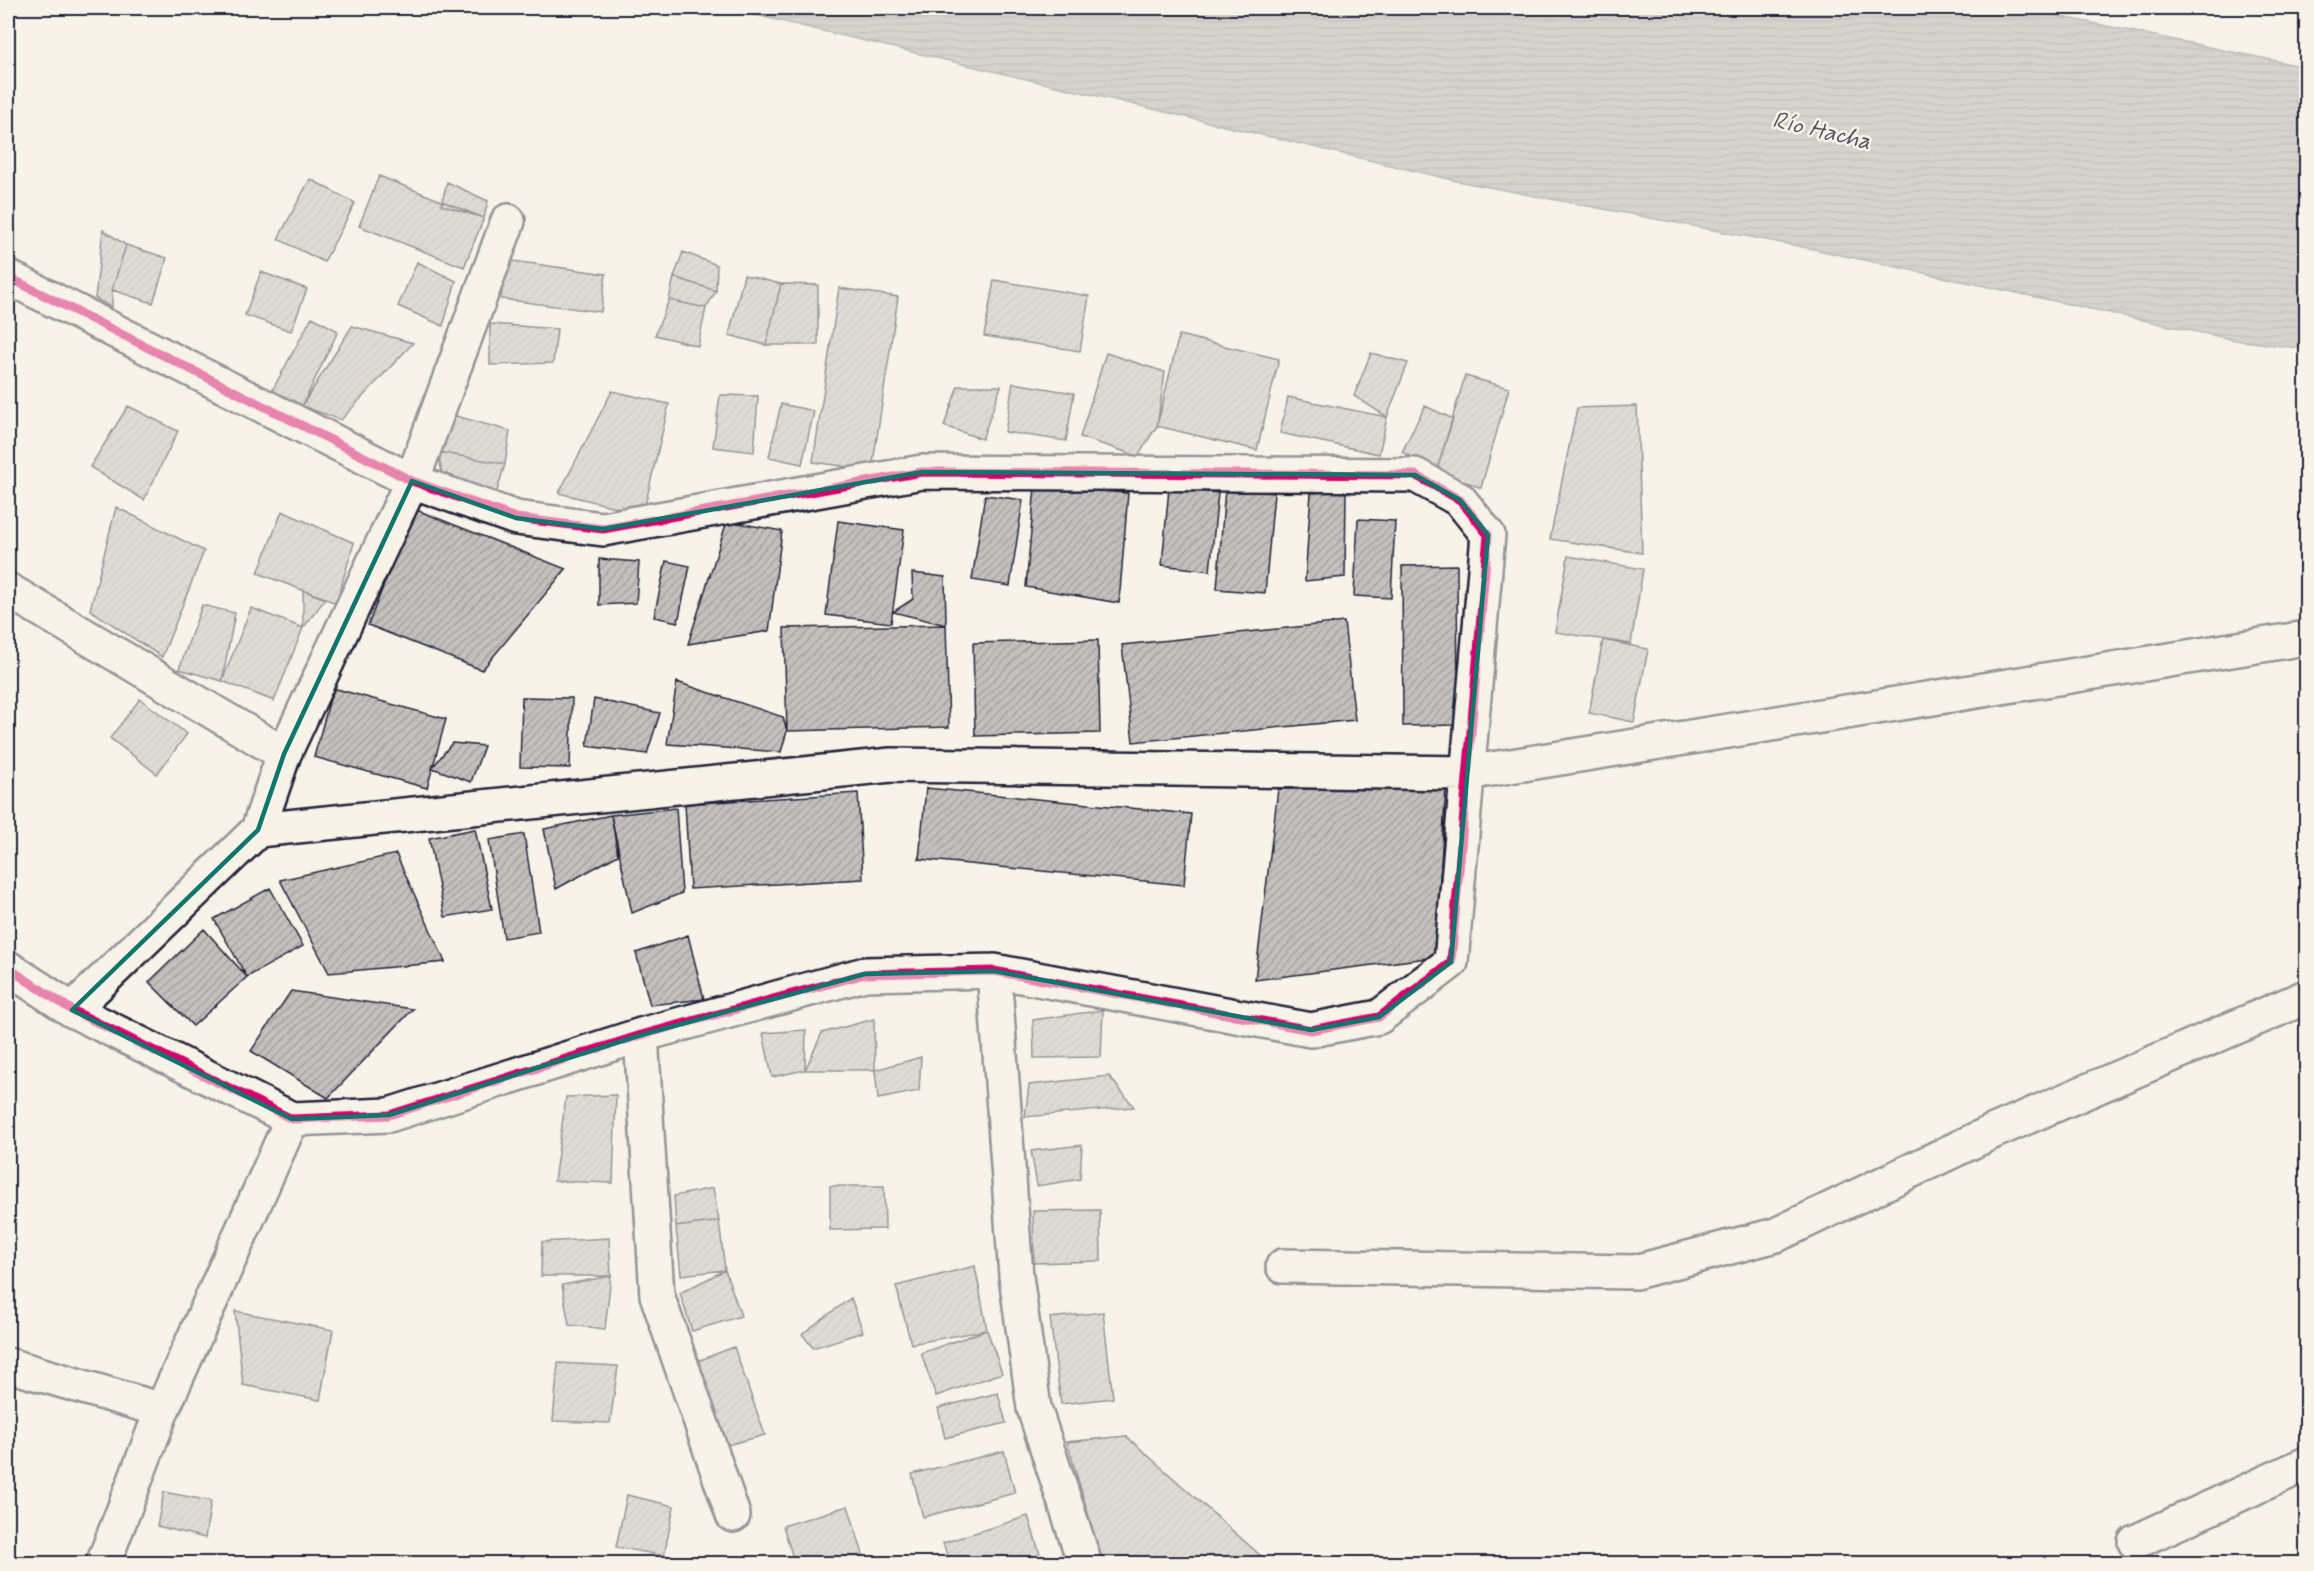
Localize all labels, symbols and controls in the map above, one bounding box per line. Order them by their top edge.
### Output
water label: Río Hacha [1769,105,1874,158]

